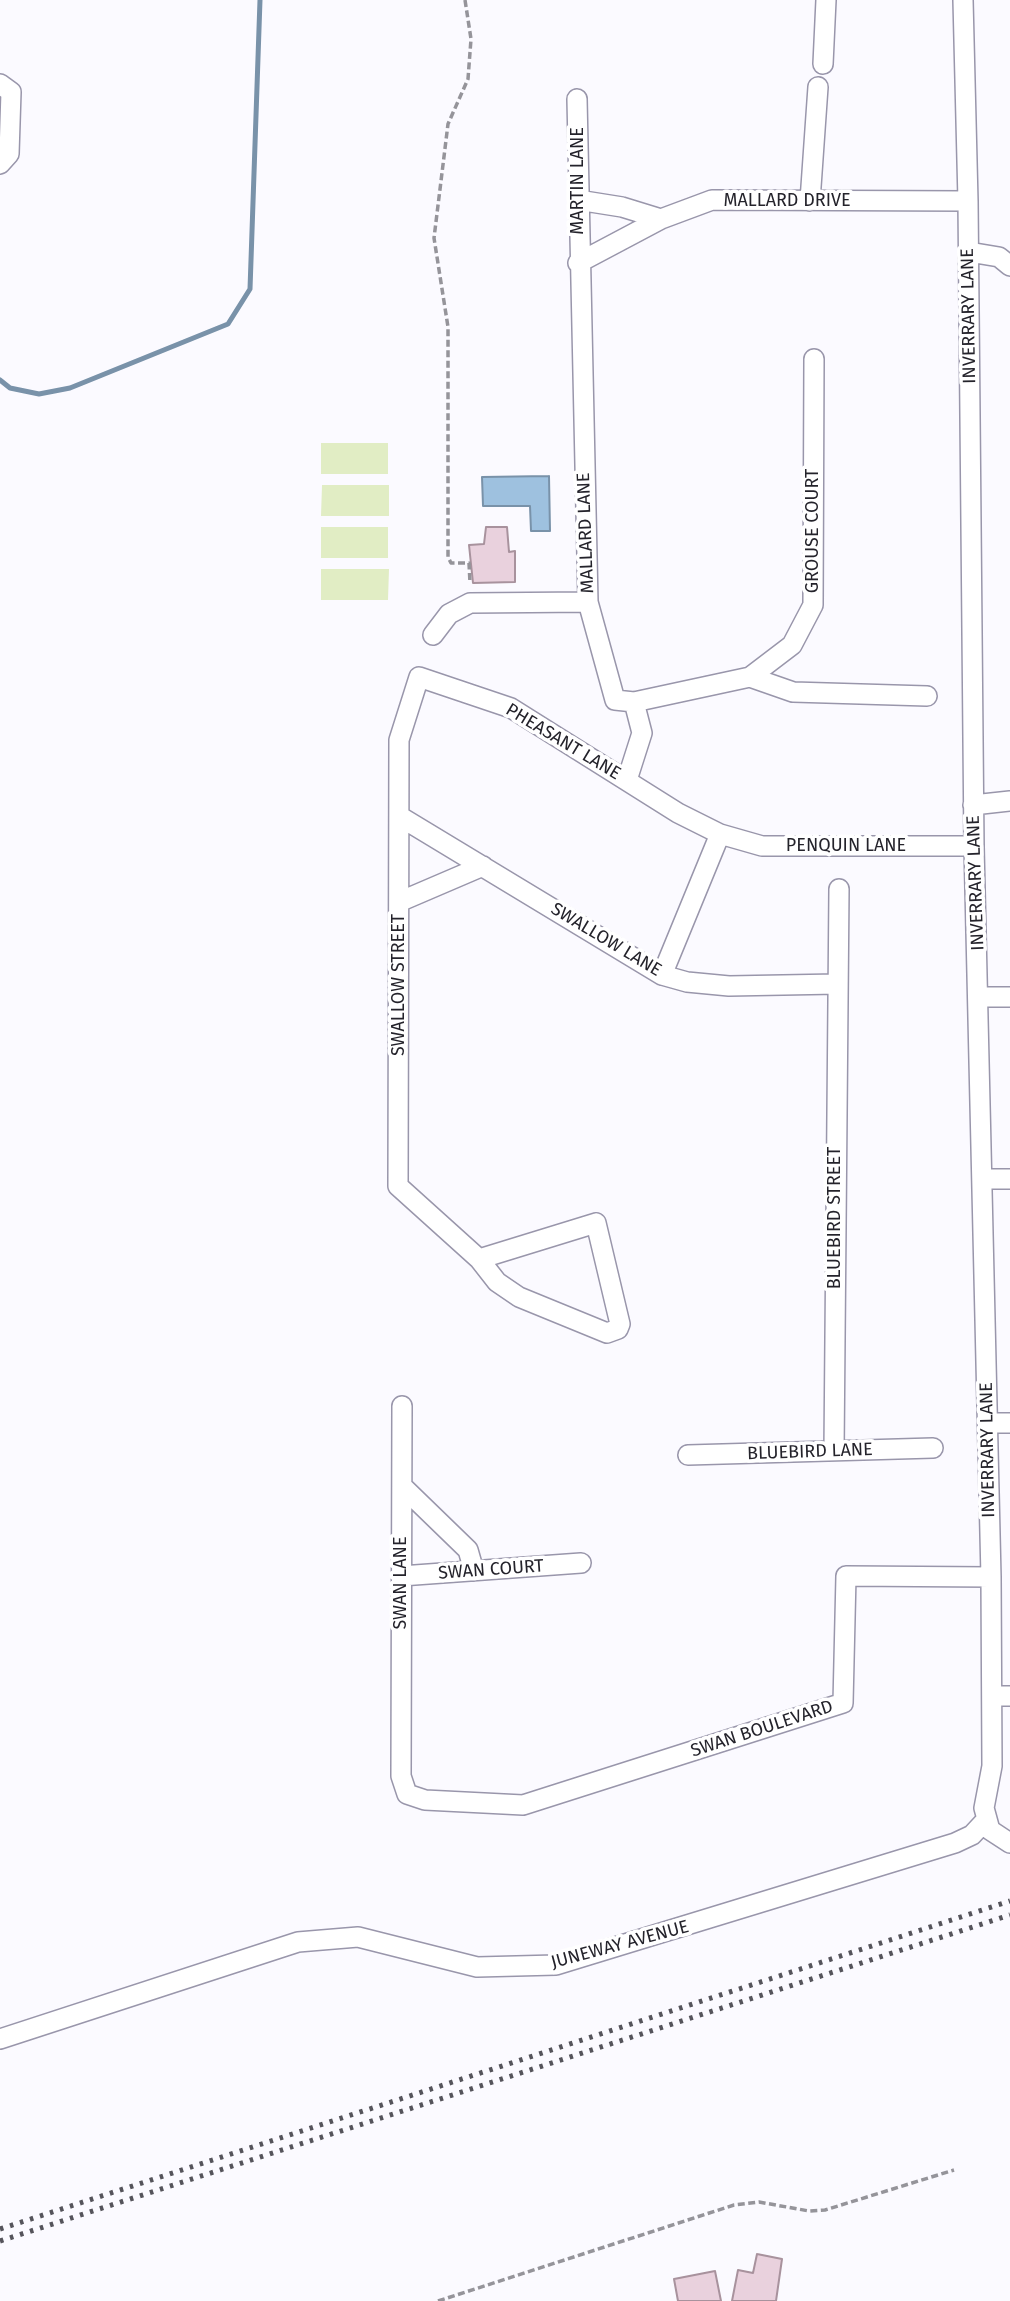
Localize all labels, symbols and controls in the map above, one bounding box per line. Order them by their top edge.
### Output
street label: MARTIN LANE [567,127,589,235]
street label: MALLARD DRIVE [723,190,851,212]
street label: INVERRARY LANE [957,248,981,384]
street label: GROUSE COURT [802,469,824,593]
street label: MALLARD LANE [573,472,599,594]
street label: PHEASANT LANE [502,699,624,785]
street label: INVERRARY LANE [963,815,989,951]
street label: PENQUIN LANE [786,835,906,857]
street label: SWALLOW LANE [547,898,665,982]
street label: SWALLOW STREET [388,914,410,1056]
street label: BLUEBIRD STREET [824,1147,846,1289]
street label: INVERRARY LANE [976,1382,1000,1518]
street label: BLUEBIRD LANE [747,1439,873,1465]
street label: SWAN LANE [390,1536,412,1630]
street label: SWAN COURT [437,1556,545,1584]
street label: SWAN BOULEVARD [688,1696,836,1762]
street label: JUNEWAY AVENUE [549,1916,691,1974]

